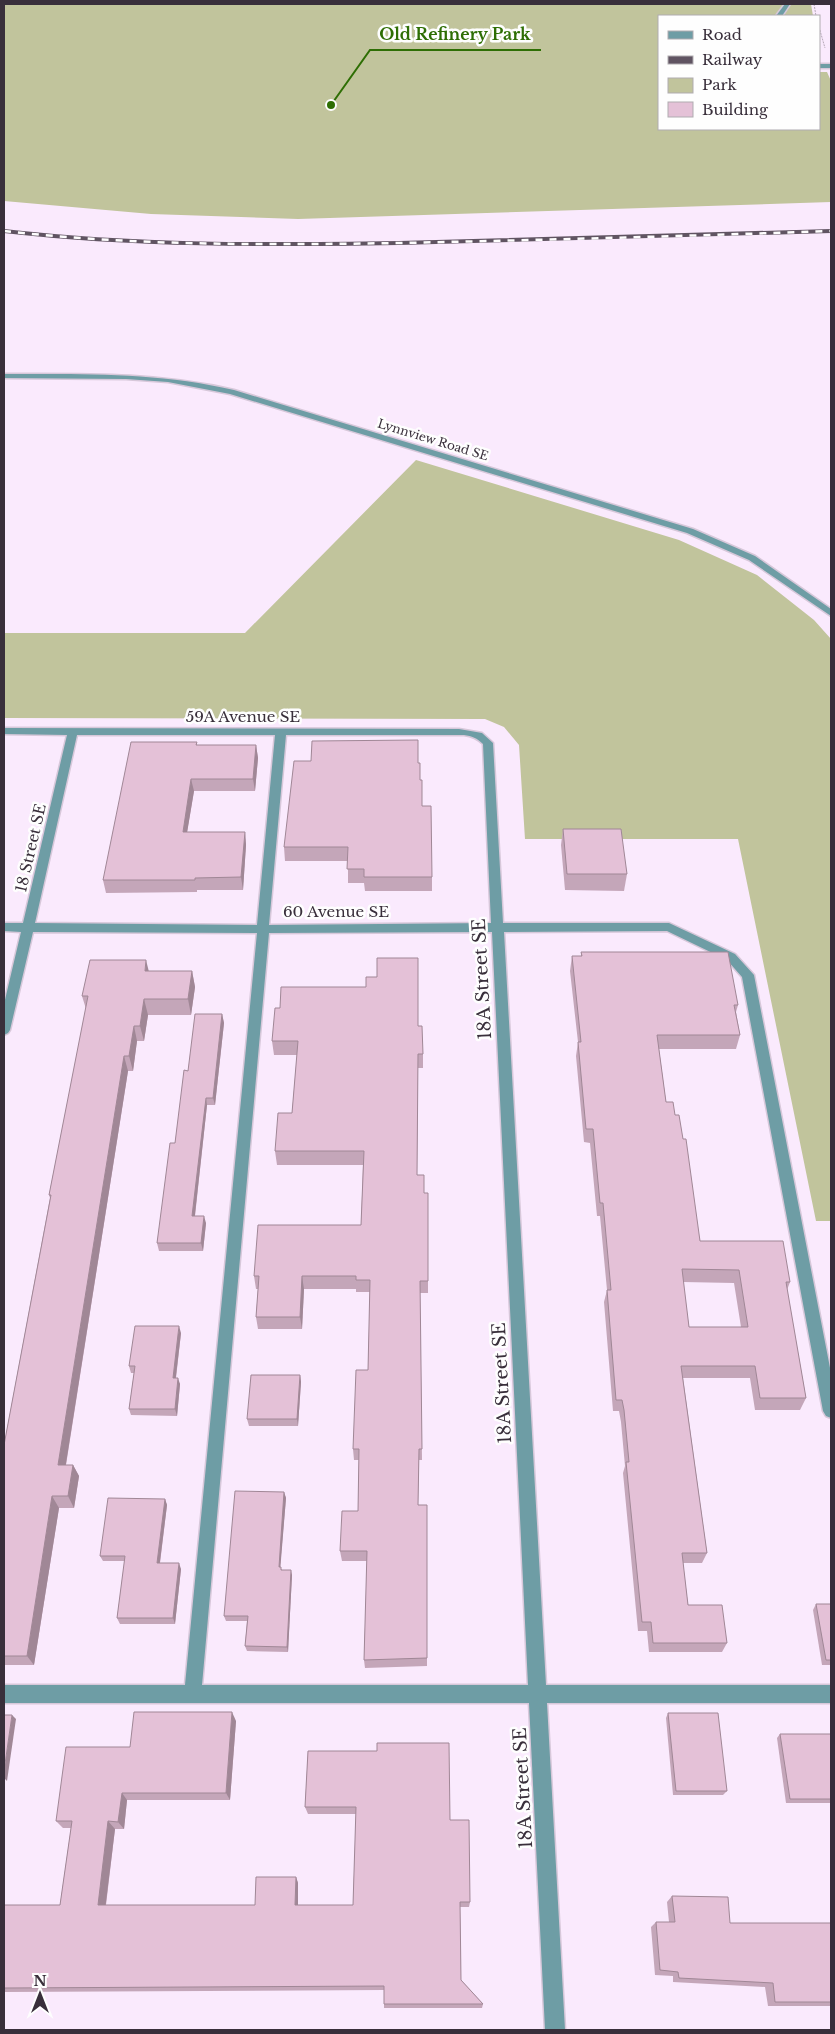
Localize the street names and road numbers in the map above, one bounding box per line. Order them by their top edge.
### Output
street label: Lynnview Road SE [376,416,491,464]
street label: 59A Avenue SE [186,707,300,726]
street label: 18 Street SE [11,802,50,894]
street label: 60 Avenue SE [283,902,389,921]
street label: 18A Street SE [468,918,496,1040]
street label: 18A Street SE [488,1322,516,1444]
street label: 18A Street SE [509,1727,537,1849]

